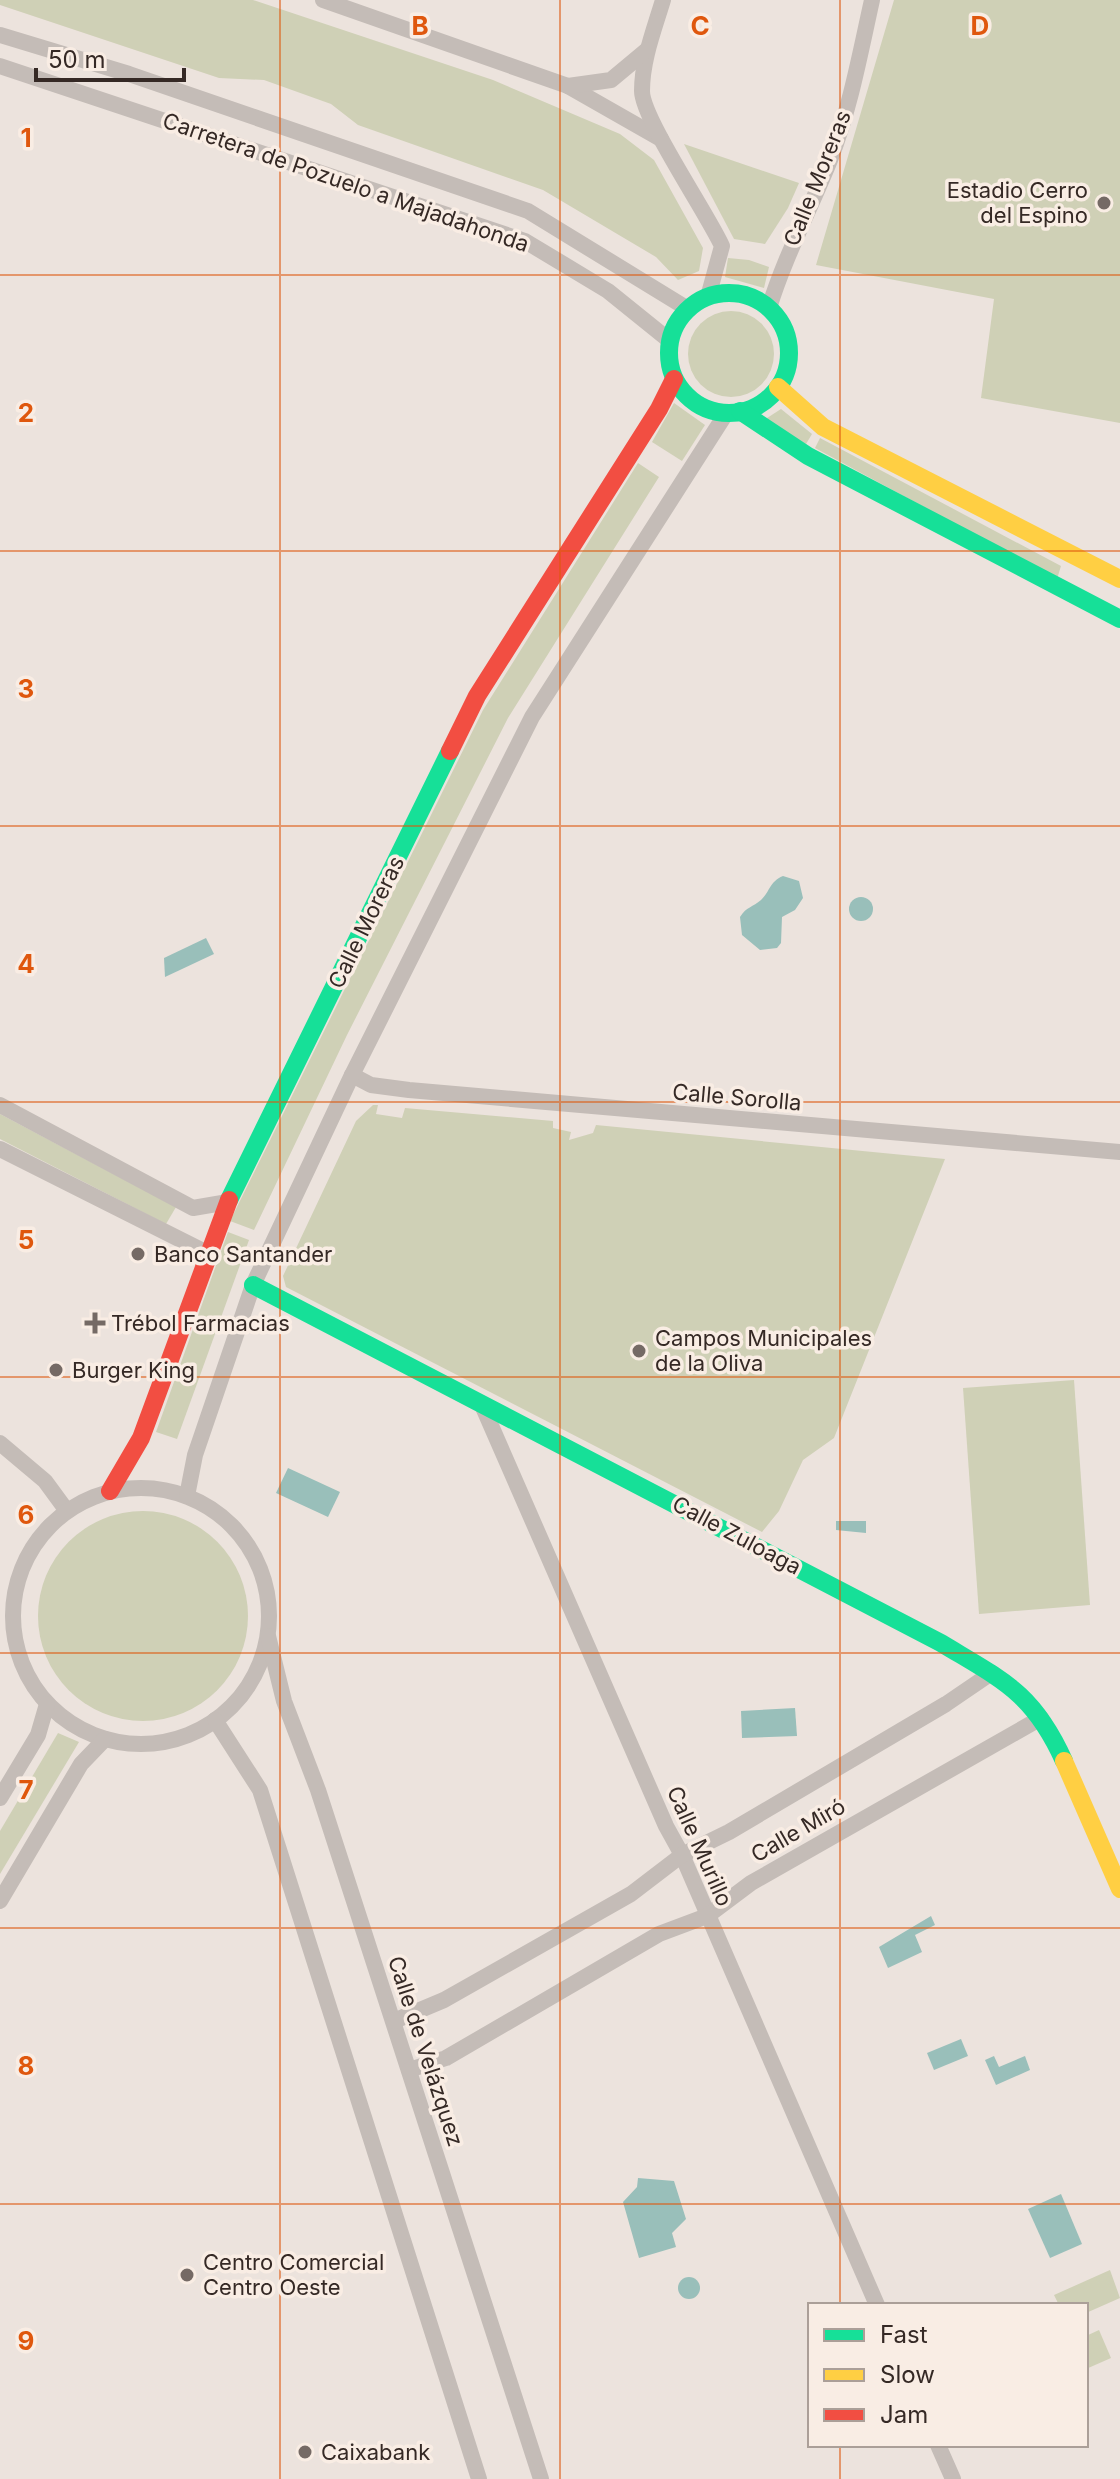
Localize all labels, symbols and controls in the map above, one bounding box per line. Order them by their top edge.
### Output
text: B [411,10,429,41]
text: C [690,10,710,41]
text: D [971,10,989,41]
scale bar [36,32,184,82]
text: 50 m [48,45,106,74]
street label: Calle Moreras [778,106,856,250]
street label: Carretera de Pozuelo a Majadahonda [159,107,533,257]
text: 1 [20,122,32,153]
place label: Estadio Cerro del Espino [947,177,1088,228]
marker: Estadio Cerro del Espino [1095,194,1113,212]
text: 2 [18,397,34,428]
text: 3 [18,673,34,704]
street label: Calle Moreras [323,852,409,992]
text: 4 [17,948,35,979]
street label: Calle Sorolla [671,1078,803,1116]
text: 5 [18,1224,34,1255]
place label: Banco Santander [154,1241,332,1267]
marker: Banco Santander [129,1245,147,1263]
place label: Trébol Farmacias [111,1310,290,1336]
marker: Trébol Farmacias [86,1314,104,1332]
place label: Campos Municipales de la Oliva [655,1325,872,1376]
marker: Campos Municipales de la Oliva [630,1342,648,1360]
place label: Burger King [72,1357,195,1383]
marker: Burger King [47,1361,65,1379]
street label: Calle Zuloaga [668,1490,806,1580]
text: 6 [18,1499,34,1530]
text: 7 [18,1774,34,1805]
street label: Calle Murillo [662,1782,738,1910]
street label: Calle Miró [746,1793,850,1867]
street label: Calle de Velázquez [383,1953,469,2149]
text: 8 [18,2050,34,2081]
place label: Centro Comercial Centro Oeste [203,2249,384,2300]
marker: Centro Comercial Centro Oeste [178,2266,196,2284]
legend [808,2303,1088,2447]
text: Fast [880,2320,928,2349]
text: 9 [18,2325,34,2356]
text: Slow [880,2360,935,2389]
text: Jam [880,2400,928,2429]
place label: Caixabank [321,2439,430,2465]
marker: Caixabank [296,2443,314,2461]

